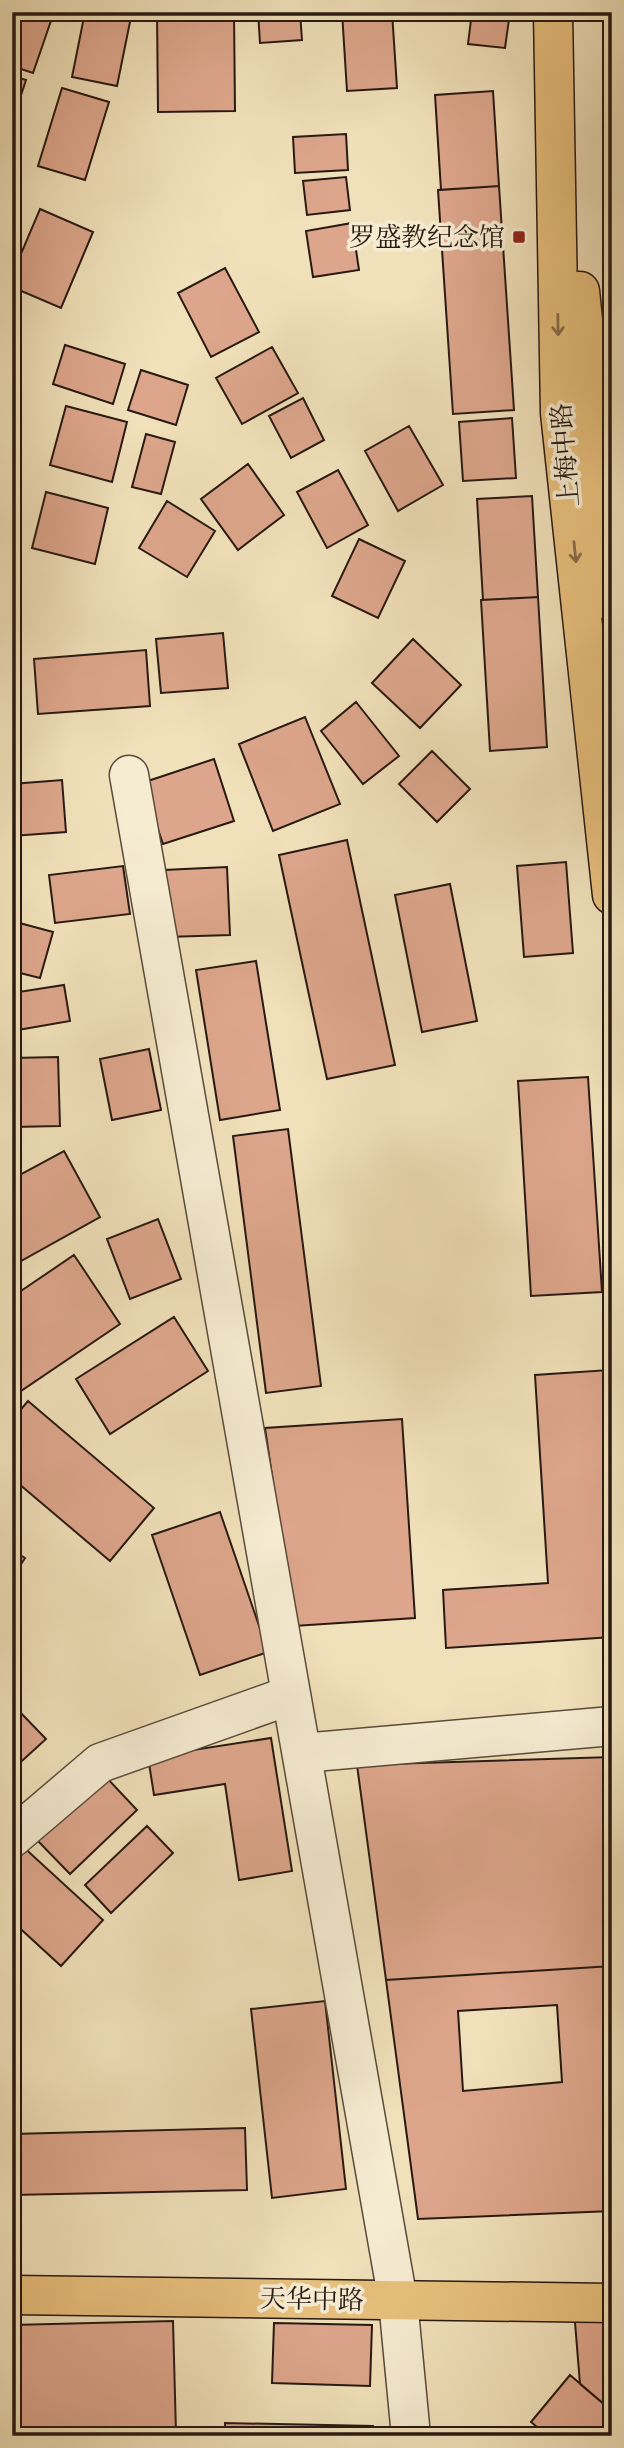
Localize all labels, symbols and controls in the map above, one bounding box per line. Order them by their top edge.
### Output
place label: 罗盛教纪念馆 [349,222,505,253]
marker: 罗盛教纪念馆 [511,229,527,245]
one-way arrow [551,314,565,337]
street label: 上梅中路 [546,402,585,508]
one-way arrow [568,540,581,563]
street label: 天华中路 [260,2283,364,2316]

